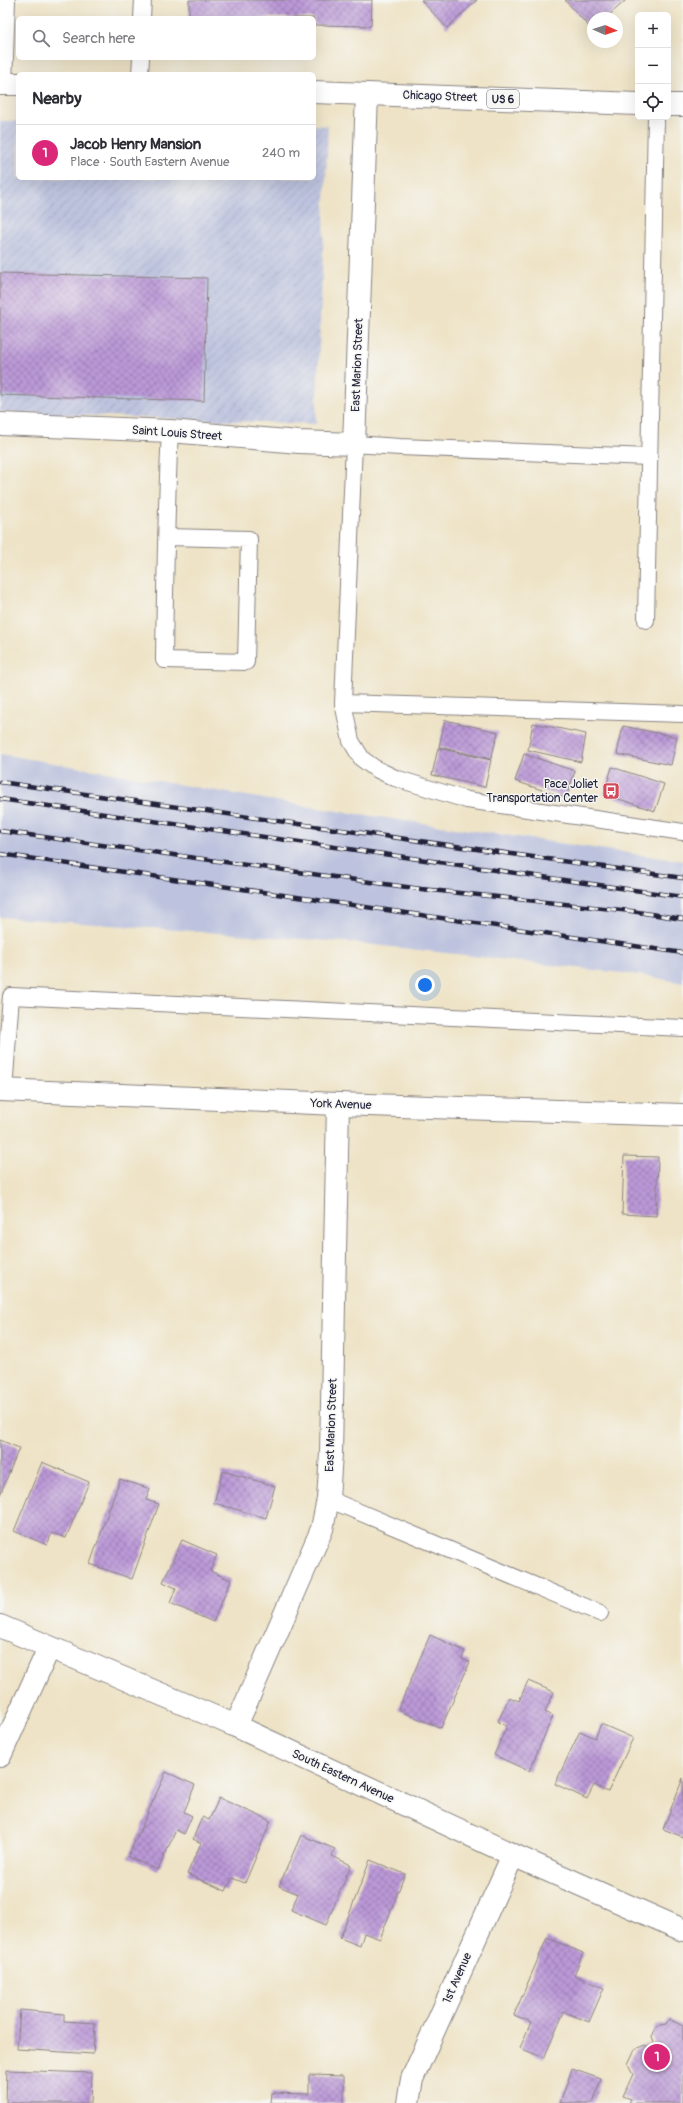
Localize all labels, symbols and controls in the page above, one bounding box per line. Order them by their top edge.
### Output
north arrow [587,12,623,48]
map controls [635,12,671,120]
button: + [635,12,671,48]
search box [16,16,316,60]
icon: search [30,27,52,49]
text: Search here [62,29,135,48]
button: − [635,48,671,84]
button: locate [635,84,671,120]
text: Nearby [32,88,81,109]
street label: Chicago Street [402,88,478,105]
road number: US 6 [487,90,519,108]
text: Jacob Henry Mansion [70,135,201,154]
text: 1 [42,145,48,161]
text: 240 m [262,145,300,161]
text: Place · South Eastern Avenue [70,154,229,170]
street label: East Marion Street [348,318,367,412]
street label: Saint Louis Street [131,423,223,444]
place label: Pace Joliet Transportation Center [486,777,599,806]
bus stop icon: Pace Joliet Transportation Center [601,781,621,801]
your location [415,975,435,995]
street label: York Avenue [309,1096,372,1113]
street label: East Marion Street [322,1378,341,1472]
street label: South Eastern Avenue [289,1746,396,1807]
street label: 1st Avenue [440,1950,475,2006]
pin: 1 [644,2042,670,2072]

